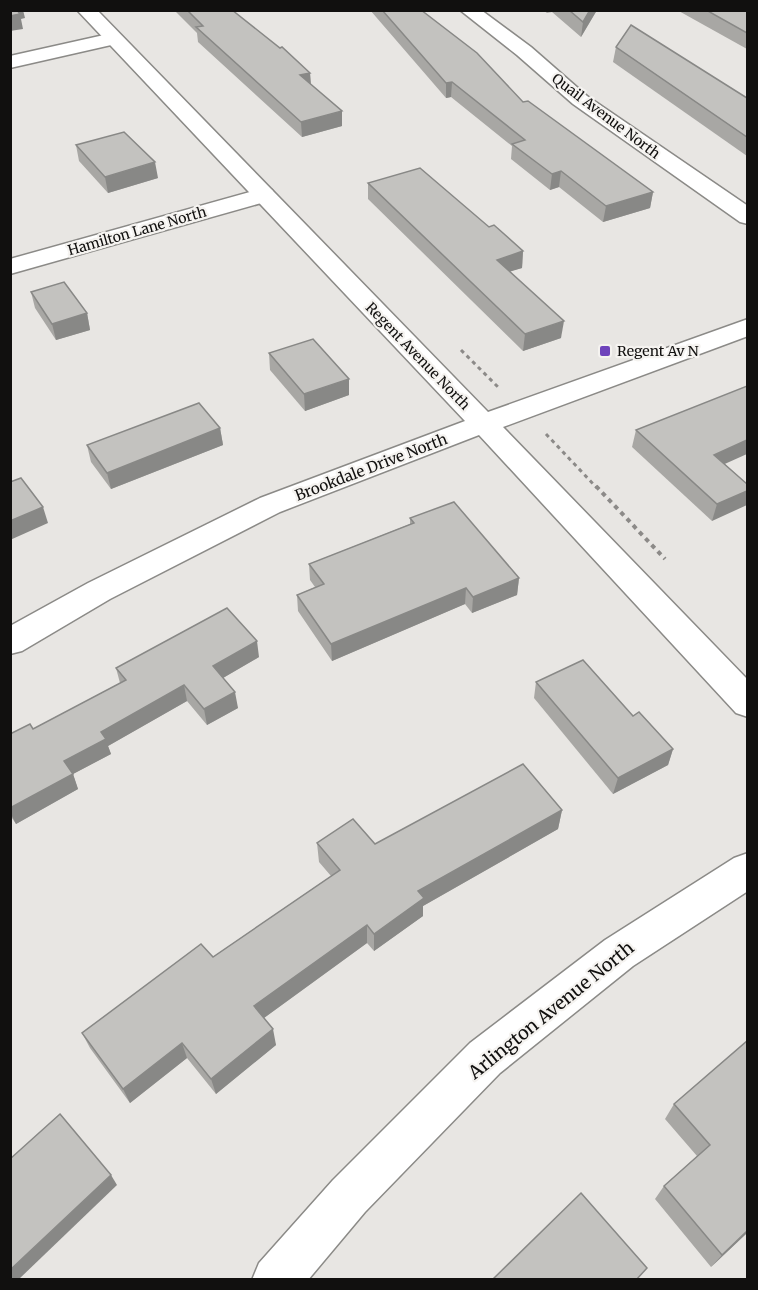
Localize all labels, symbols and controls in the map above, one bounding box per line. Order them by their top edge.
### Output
street label: Quail Avenue North [548,69,664,163]
street label: Hamilton Lane North [66,203,208,259]
street label: Regent Avenue North [362,298,474,414]
place label: Regent Av N [617,342,699,360]
marker: Regent Av N [598,344,612,358]
street label: Brookdale Drive North [292,429,450,505]
street label: Arlington Avenue North [463,936,639,1085]

